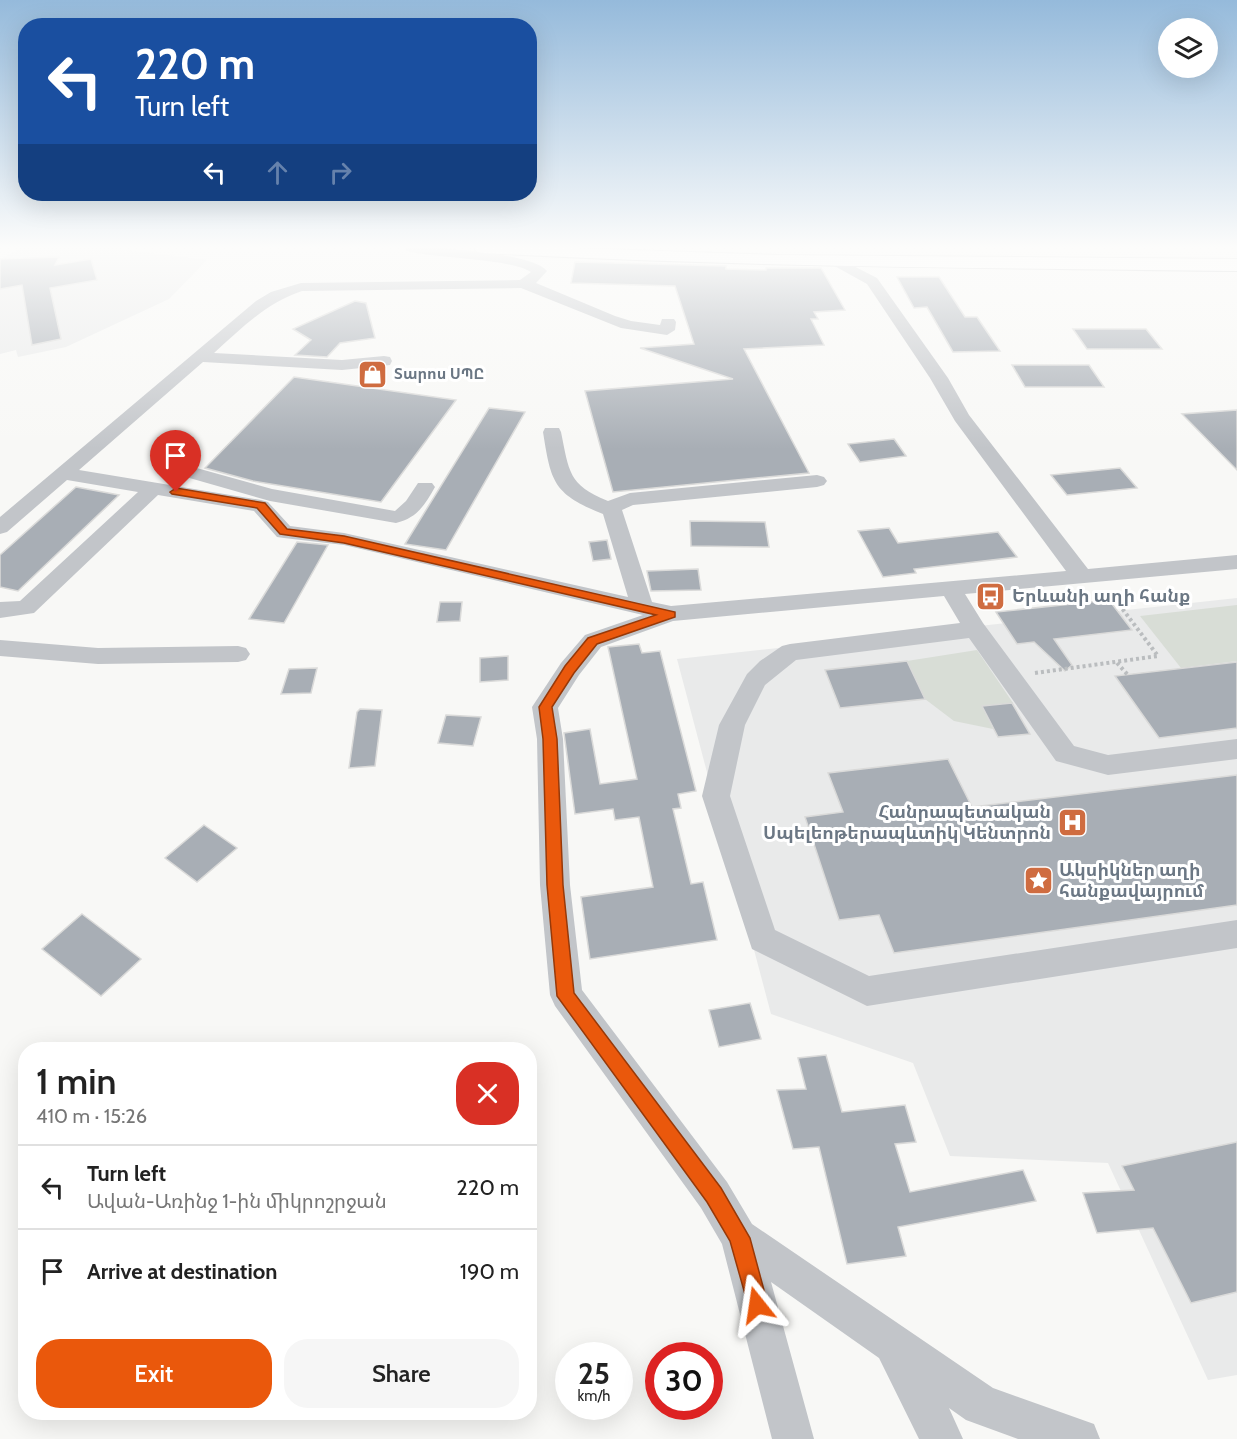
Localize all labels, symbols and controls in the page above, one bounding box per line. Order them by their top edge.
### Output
map controls [1158,18,1218,78]
button: layers [1158,18,1218,78]
text: 220 m [135,38,255,90]
icon: left [36,42,114,120]
text: Turn left [135,90,229,123]
icon: left [198,156,231,189]
icon: ahead [261,156,294,189]
icon: right [324,156,357,189]
shop icon: Տարոս ՍՊԸ [357,358,389,390]
place label: Տարոս ՍՊԸ [394,365,484,383]
pin [150,430,201,492]
icon: arrive [159,439,192,472]
bus stop icon: Երևանի աղի հանք [975,580,1007,612]
place label: Երևանի աղի հանք [1012,585,1190,607]
place label: Հանրապետական Սպելեոթերապևտիկ Կենտրոն [763,801,1051,844]
hospital icon: Հանրապետական Սպելեոթերապևտիկ Կենտրոն [1056,806,1088,838]
place label: Ակսիկներ աղի հանքավայրում [1059,859,1204,902]
place icon: Ակսիկներ աղի հանքավայրում [1022,864,1054,896]
text: 1 min [36,1059,116,1103]
button: close [456,1062,519,1125]
text: 410 m · 15:26 [36,1104,147,1128]
text: Turn left [87,1160,166,1187]
icon: left [36,1171,69,1204]
text: 220 m [456,1174,519,1201]
text: Ավան-Առինջ 1-ին միկրոշրջան [87,1189,387,1213]
icon: arrive [36,1255,69,1288]
text: Arrive at destination [87,1258,277,1285]
text: 190 m [460,1258,519,1285]
position arrow [725,1273,789,1337]
button: Exit [36,1339,272,1408]
button: Share [284,1339,519,1408]
speed limit sign: 30 [645,1342,723,1420]
text: 25 [578,1355,610,1392]
text: km/h [578,1387,610,1405]

